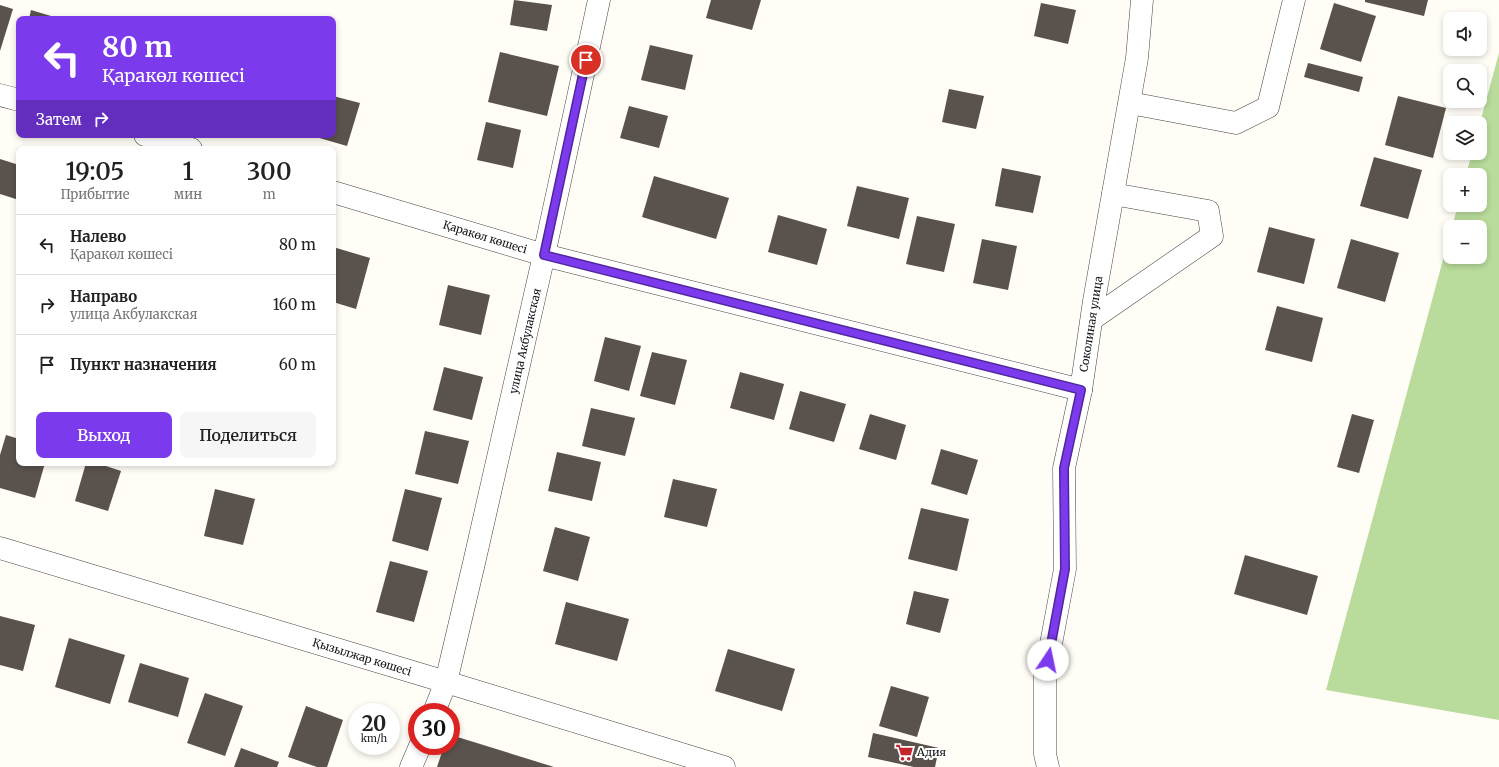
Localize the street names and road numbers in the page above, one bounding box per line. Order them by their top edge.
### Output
street label: Қаракөл көшесі [441,218,529,257]
street label: Соколиная улица [1076,275,1106,373]
street label: улица Акбулакская [506,286,544,395]
street label: Қызылжар көшесі [311,635,413,679]

